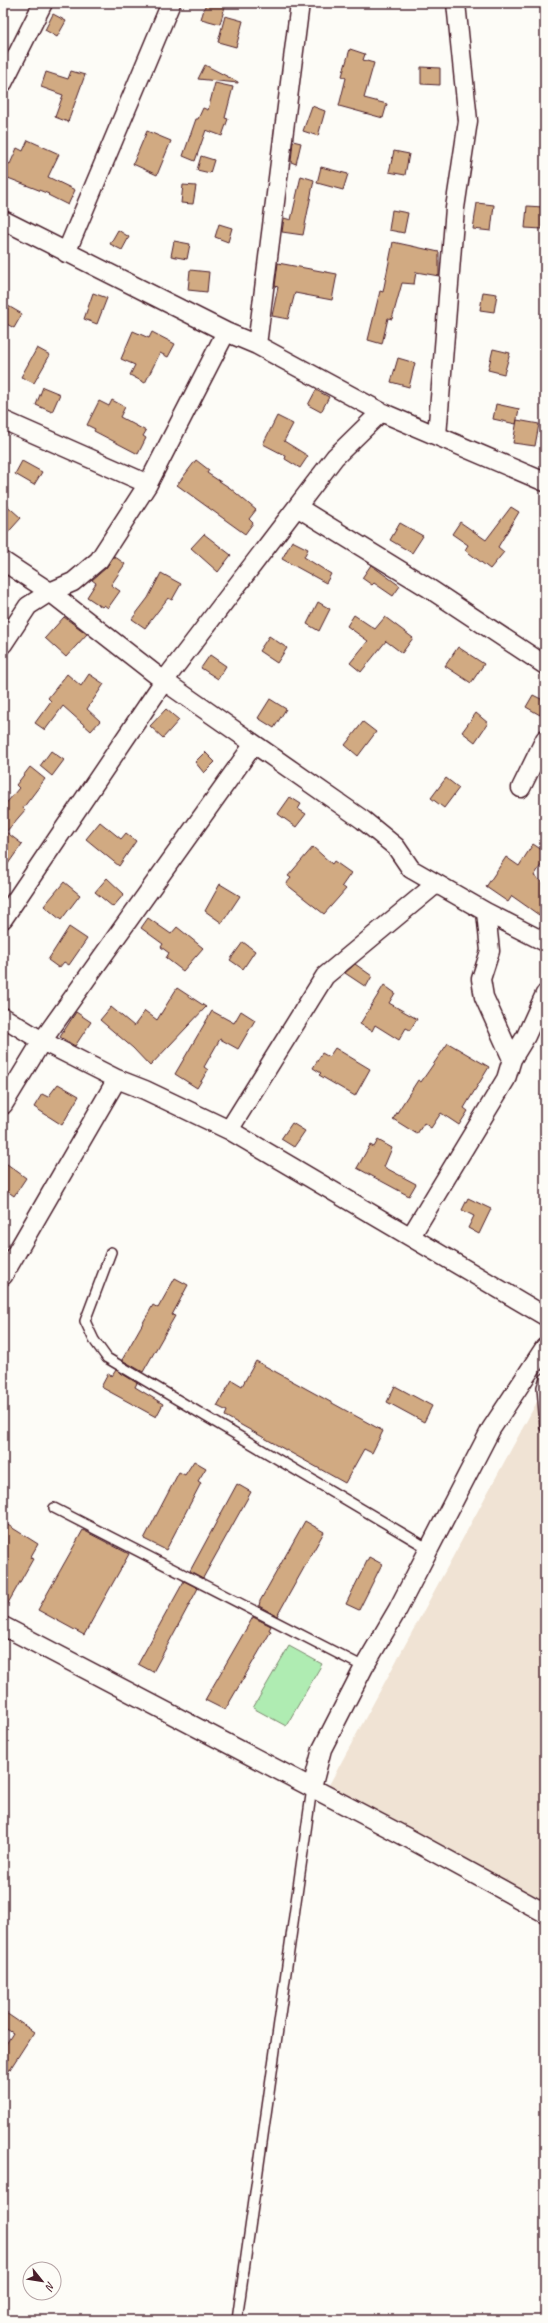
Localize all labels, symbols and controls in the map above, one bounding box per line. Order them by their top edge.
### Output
north arrow [22,2261,62,2301]
text: N [42,2280,58,2294]

